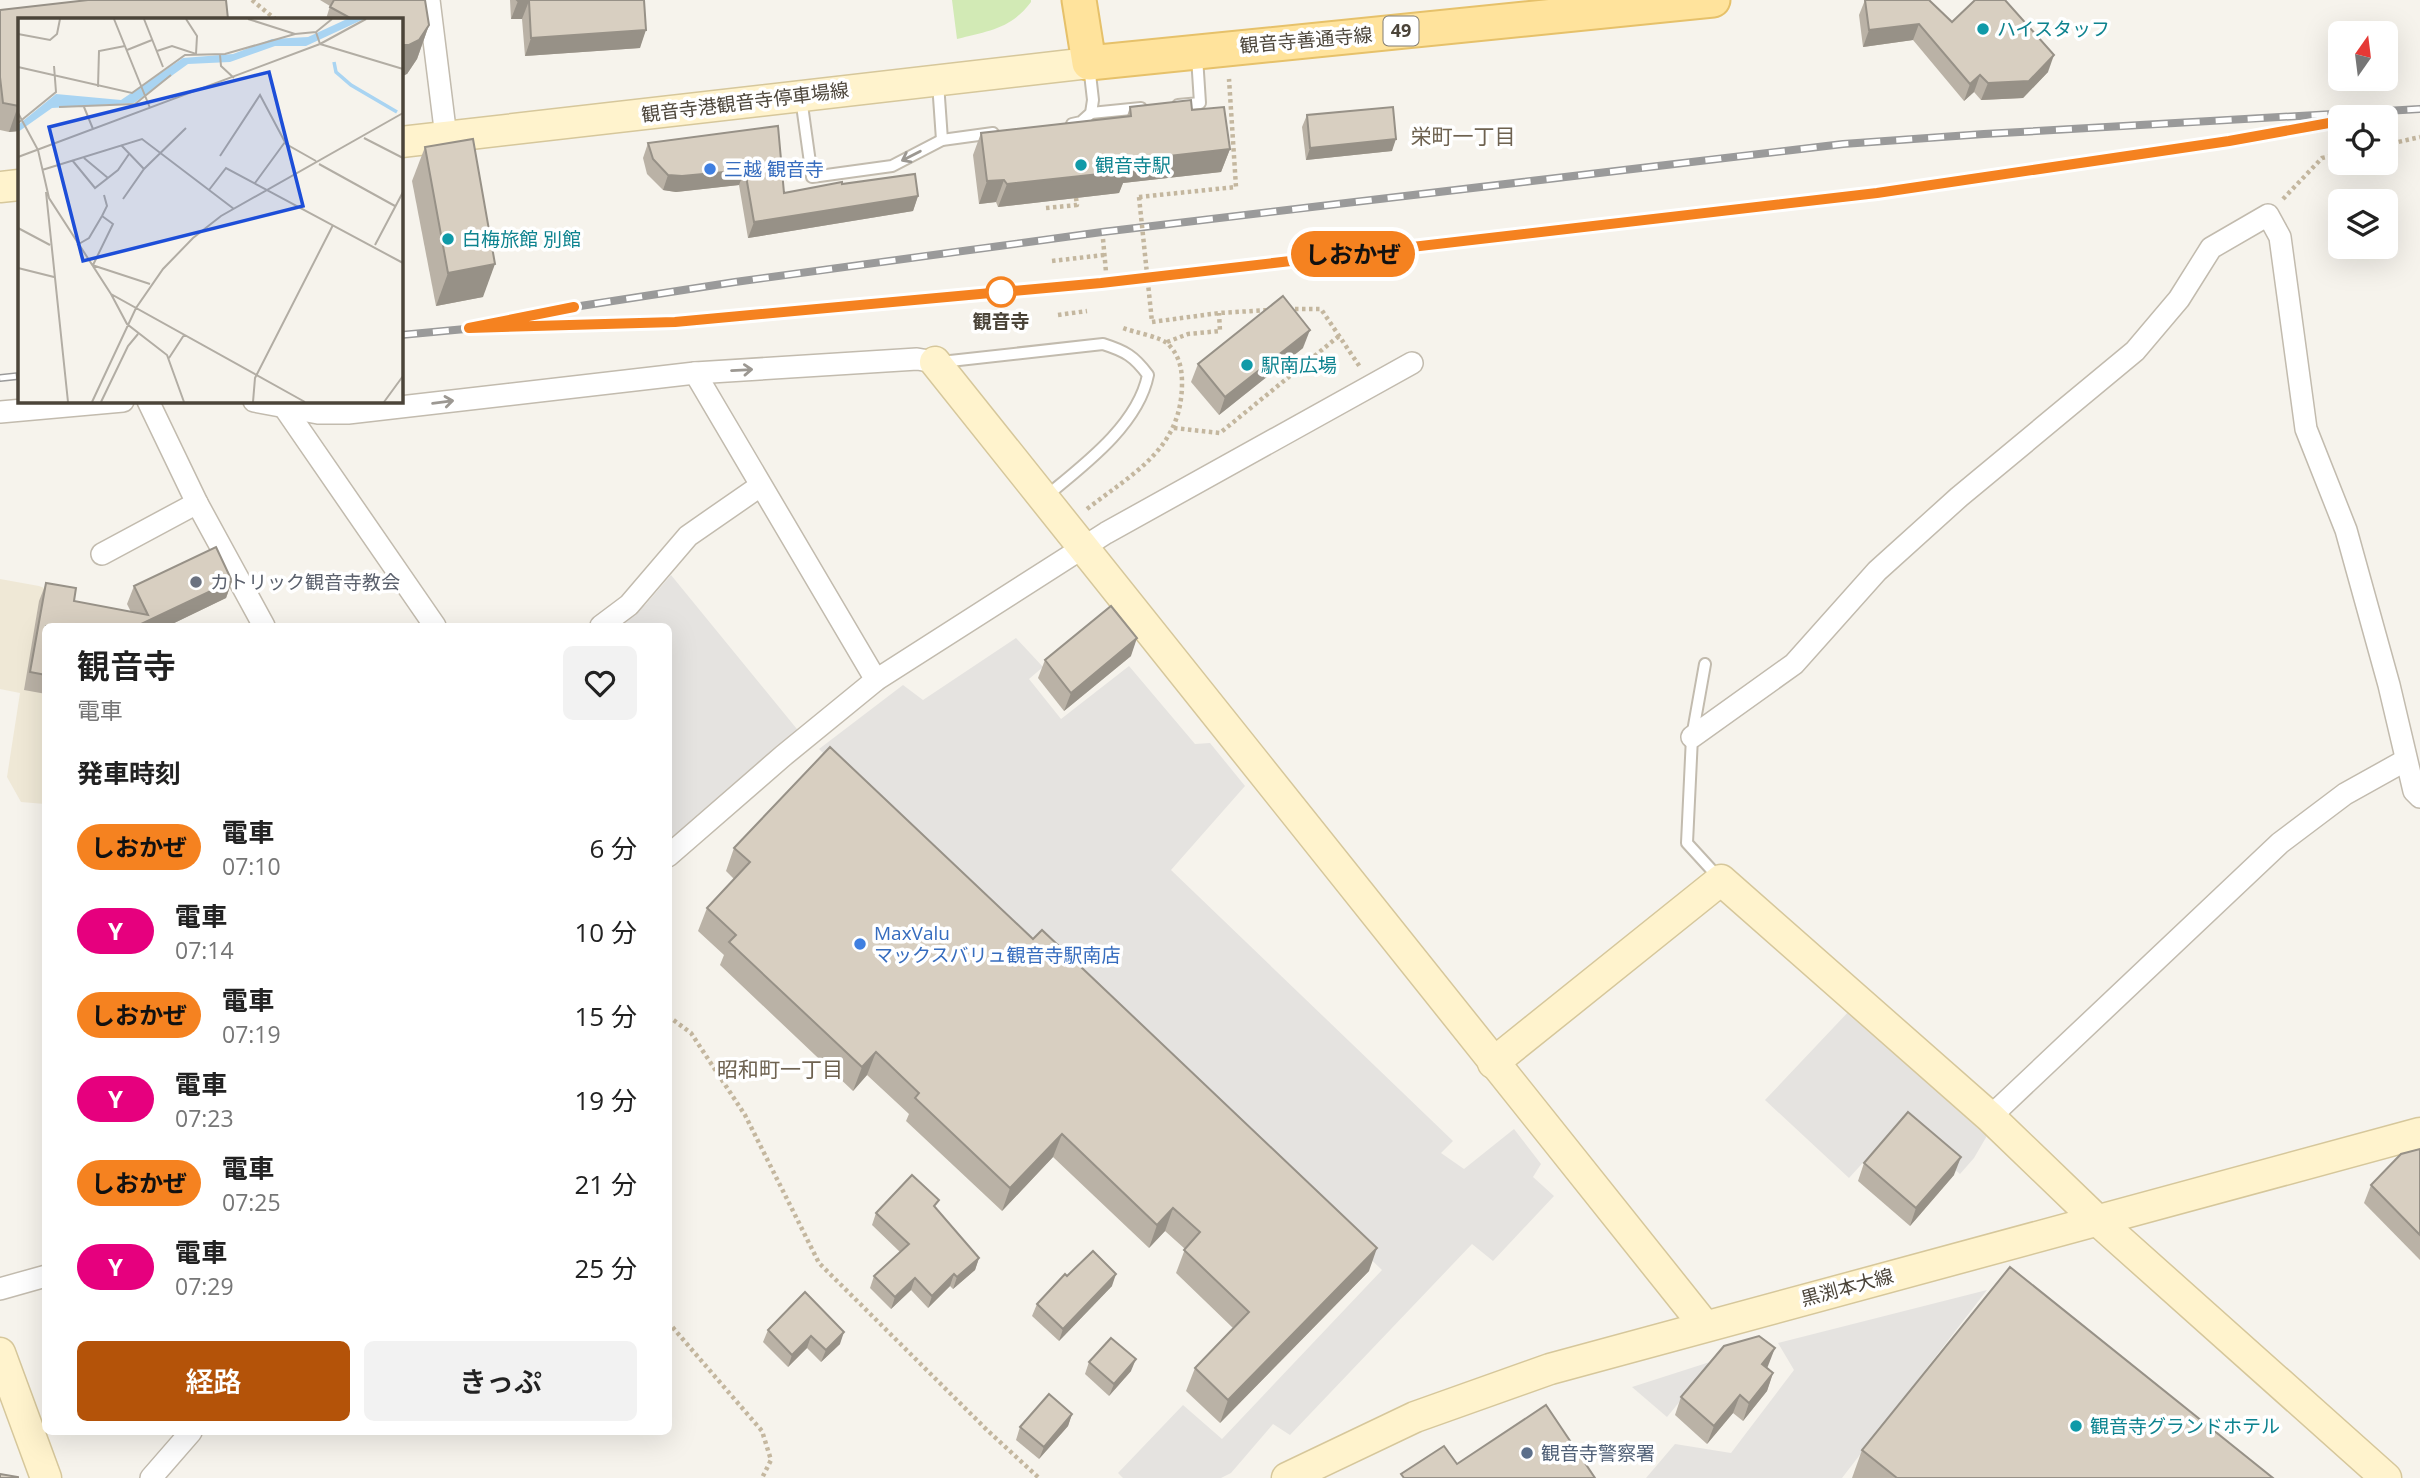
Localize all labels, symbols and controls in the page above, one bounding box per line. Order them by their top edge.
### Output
road number: 49 [1384,16,1418,46]
place label: ハイスタッフ [1997,16,2110,42]
inset map [18,18,402,402]
street label: 観音寺善通寺線 [1239,21,1373,59]
marker: ハイスタッフ [1975,21,1991,37]
north arrow [2328,21,2398,91]
map controls [2328,21,2398,259]
street label: 観音寺港観音寺停車場線 [640,76,850,128]
button: locate [2328,105,2398,175]
district label: 栄町一丁目 [1411,122,1516,150]
one-way arrow [901,150,922,163]
place label: 観音寺駅 [1095,152,1171,178]
place label: 三越 観音寺 [724,156,824,182]
marker: 観音寺駅 [1073,157,1089,173]
marker: 三越 観音寺 [702,161,718,177]
button: layers [2328,189,2398,259]
place label: 白梅旅館 別館 [462,226,581,252]
marker: 白梅旅館 別館 [440,231,456,247]
line badge: しおかぜ [1304,231,1402,277]
text: しおかぜ [1305,237,1401,270]
marker: 観音寺 [986,277,1016,307]
place label: 観音寺 [972,308,1030,334]
place label: 駅南広場 [1261,352,1337,378]
marker: 駅南広場 [1239,357,1255,373]
one-way arrow [730,363,753,376]
one-way arrow [431,396,454,409]
place label: カトリック観音寺教会 [210,569,400,595]
marker: カトリック観音寺教会 [188,574,204,590]
text: 観音寺 [77,643,176,688]
button: heart [563,646,637,720]
text: 電車 [77,694,123,726]
text: 発車時刻 [77,755,181,791]
text: 電車 [222,814,274,850]
text: しおかぜ [91,830,187,863]
text: 6 分 [589,830,637,866]
text: 07:10 [222,850,281,882]
text: 電車 [175,898,227,934]
text: Y [108,914,123,947]
text: 10 分 [575,914,637,950]
place label: MaxValu マックスバリュ観音寺駅南店 [874,920,1120,968]
text: 07:14 [175,934,234,966]
marker: MaxValu マックスバリュ観音寺駅南店 [852,936,868,952]
text: 電車 [222,982,274,1018]
text: しおかぜ [91,998,187,1031]
text: 15 分 [575,998,637,1034]
text: 07:19 [222,1018,281,1050]
district label: 昭和町一丁目 [717,1055,843,1083]
text: 電車 [175,1066,227,1102]
text: Y [108,1082,123,1115]
text: 19 分 [575,1082,637,1118]
text: 07:23 [175,1102,234,1134]
text: 電車 [222,1150,274,1186]
text: しおかぜ [91,1166,187,1199]
text: 21 分 [575,1166,637,1202]
text: 07:25 [222,1186,281,1218]
text: 電車 [175,1234,227,1270]
text: Y [108,1250,123,1283]
text: 25 分 [575,1250,637,1286]
street label: 黒渕本大線 [1798,1262,1896,1312]
text: 07:29 [175,1270,234,1302]
button: 経路 [77,1341,350,1421]
button: きっぷ [364,1341,637,1421]
place label: 観音寺グランドホテル [2090,1413,2280,1439]
marker: 観音寺グランドホテル [2068,1418,2084,1434]
place label: 観音寺警察署 [1541,1440,1655,1466]
marker: 観音寺警察署 [1519,1445,1535,1461]

